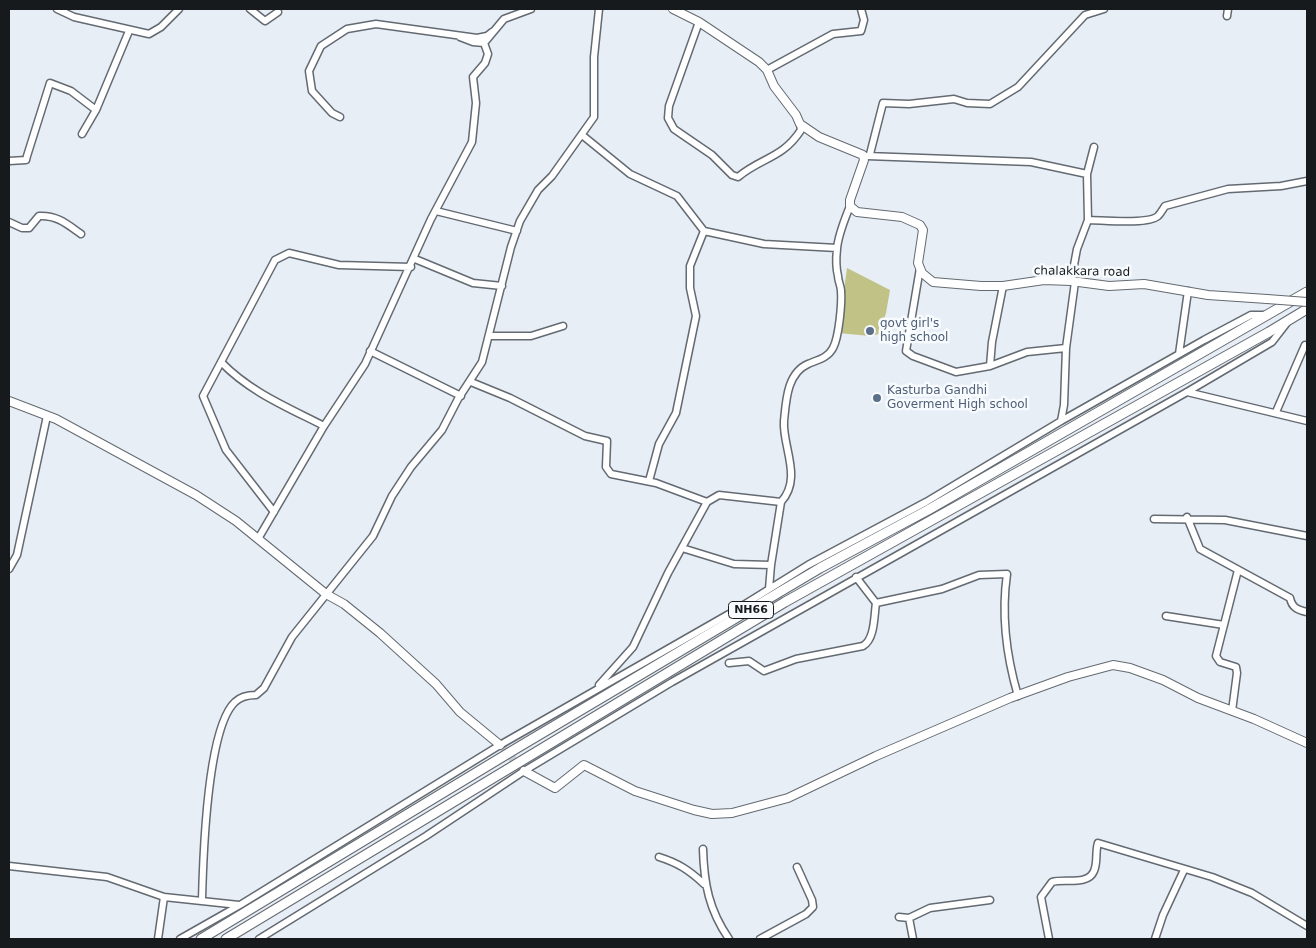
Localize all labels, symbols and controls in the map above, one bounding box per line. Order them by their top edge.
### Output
street label: chalakkara road [1034,264,1130,280]
place label: govt girl's high school [880,317,948,345]
marker: govt girl's high school [864,325,876,337]
place label: Kasturba Gandhi Goverment High school [887,384,1028,412]
marker: Kasturba Gandhi Goverment High school [871,392,883,404]
road number: NH66 [728,602,774,618]

